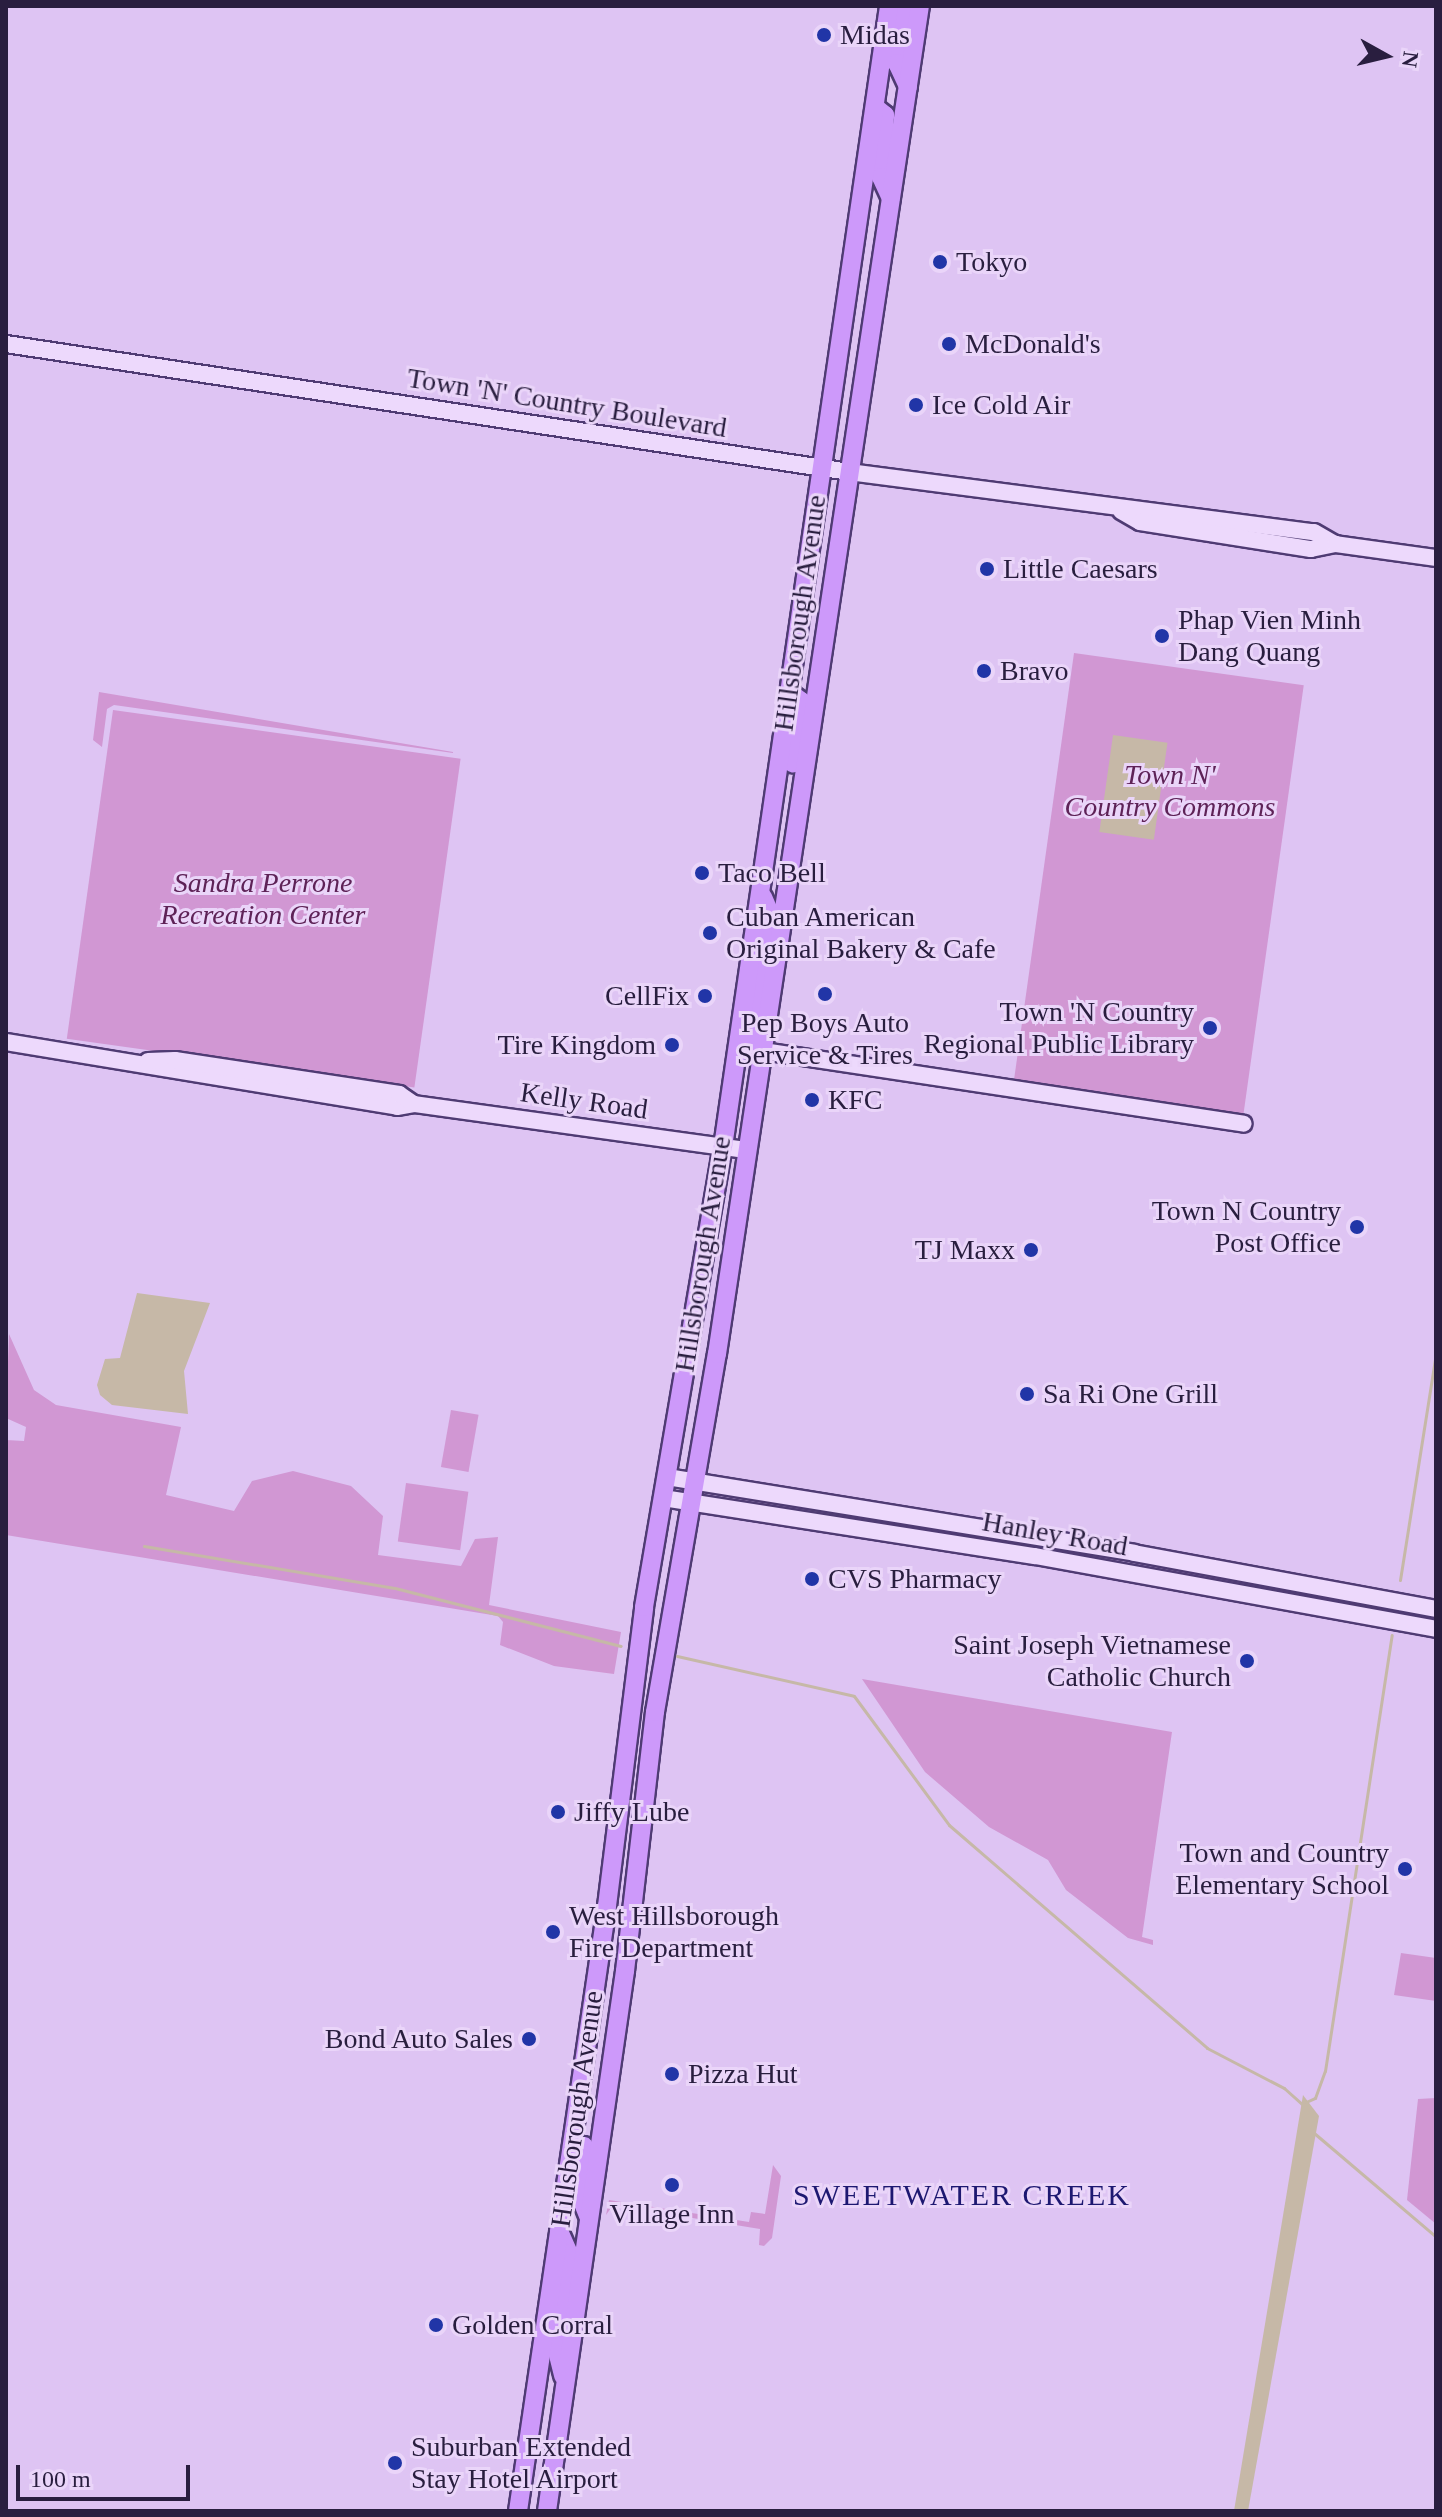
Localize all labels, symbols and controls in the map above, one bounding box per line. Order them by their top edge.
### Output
north arrow [1346,16,1426,96]
place label: Midas [840,18,910,52]
marker: Midas [815,26,833,44]
text: N [1397,50,1424,69]
place label: Tokyo [956,245,1027,279]
marker: Tokyo [931,253,949,271]
place label: McDonald's [965,327,1101,361]
marker: McDonald's [940,335,958,353]
street label: Town 'N' Country Boulevard [405,361,729,445]
place label: Ice Cold Air [932,388,1072,422]
marker: Ice Cold Air [907,396,925,414]
street label: Hillsborough Avenue [767,492,833,734]
place label: Little Caesars [1003,552,1158,586]
marker: Little Caesars [978,560,996,578]
place label: Phap Vien Minh Dang Quang [1178,603,1361,669]
marker: Phap Vien Minh Dang Quang [1153,627,1171,645]
place label: Bravo [1000,654,1068,688]
marker: Bravo [975,662,993,680]
park label: Town N' Country Commons [1065,758,1275,824]
place label: Taco Bell [718,856,826,890]
marker: Taco Bell [693,864,711,882]
park label: Sandra Perrone Recreation Center [160,866,366,932]
place label: Cuban American Original Bakery & Cafe [726,900,996,966]
marker: Cuban American Original Bakery & Cafe [701,924,719,942]
place label: CellFix [605,979,689,1013]
marker: Pep Boys Auto Service & Tires [816,985,834,1003]
marker: CellFix [696,987,714,1005]
place label: Town 'N Country Regional Public Library [923,995,1194,1061]
place label: Pep Boys Auto Service & Tires [737,1006,913,1072]
marker: Town 'N Country Regional Public Library [1201,1019,1219,1037]
place label: Tire Kingdom [498,1028,656,1062]
marker: Tire Kingdom [663,1036,681,1054]
street label: Kelly Road [518,1075,650,1127]
place label: KFC [828,1083,882,1117]
marker: KFC [803,1091,821,1109]
street label: Hillsborough Avenue [668,1133,738,1375]
place label: Town N Country Post Office [1152,1194,1341,1260]
marker: Town N Country Post Office [1348,1218,1366,1236]
place label: TJ Maxx [915,1233,1015,1267]
marker: TJ Maxx [1022,1241,1040,1259]
place label: Sa Ri One Grill [1043,1377,1218,1411]
marker: Sa Ri One Grill [1018,1385,1036,1403]
street label: Hanley Road [980,1505,1130,1563]
place label: CVS Pharmacy [828,1562,1001,1596]
marker: CVS Pharmacy [803,1570,821,1588]
place label: Saint Joseph Vietnamese Catholic Church [953,1628,1231,1694]
marker: Saint Joseph Vietnamese Catholic Church [1238,1652,1256,1670]
place label: Jiffy Lube [574,1795,689,1829]
marker: Jiffy Lube [549,1803,567,1821]
place label: Town and Country Elementary School [1175,1836,1389,1902]
marker: Town and Country Elementary School [1396,1860,1414,1878]
place label: West Hillsborough Fire Department [569,1899,779,1965]
marker: West Hillsborough Fire Department [544,1923,562,1941]
street label: Hillsborough Avenue [544,1988,610,2230]
place label: Bond Auto Sales [323,2022,513,2056]
marker: Bond Auto Sales [520,2030,538,2048]
place label: Pizza Hut [688,2057,798,2091]
marker: Pizza Hut [663,2065,681,2083]
marker: Village Inn [663,2176,681,2194]
district label: SWEETWATER CREEK [793,2177,1131,2213]
place label: Village Inn [609,2197,735,2231]
place label: Golden Corral [452,2308,613,2342]
marker: Golden Corral [427,2316,445,2334]
place label: Suburban Extended Stay Hotel Airport [411,2430,631,2496]
scale bar [20,2449,194,2499]
marker: Suburban Extended Stay Hotel Airport [386,2454,404,2472]
text: 100 m [30,2466,91,2492]

